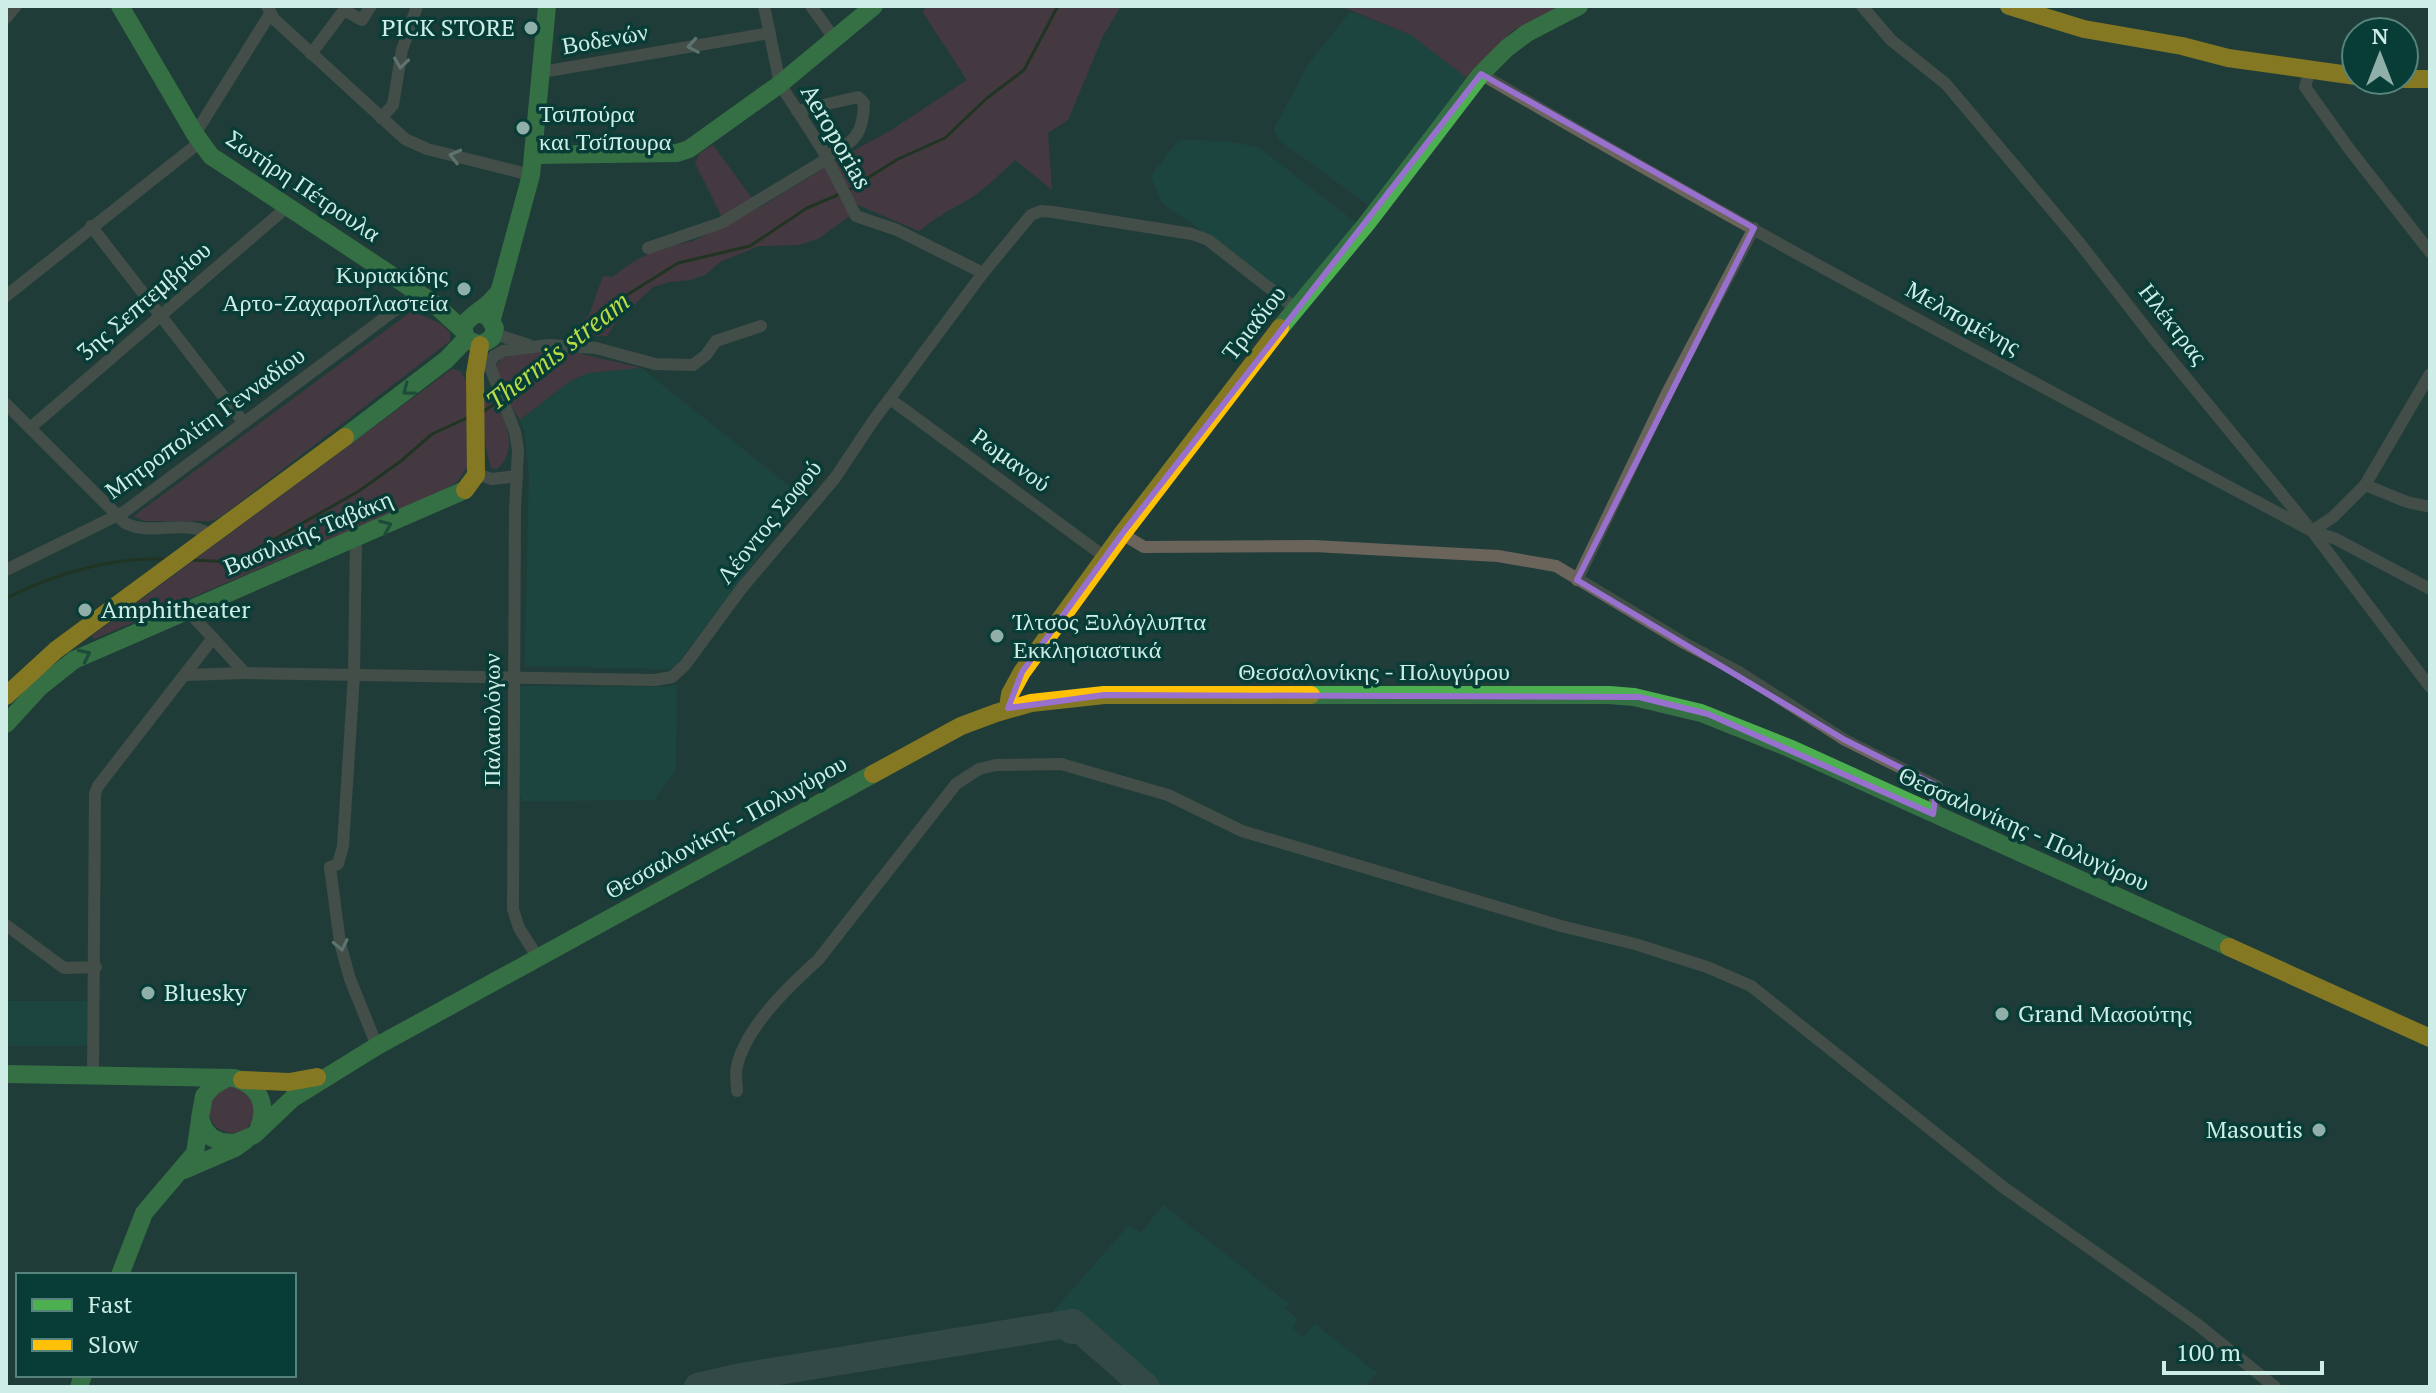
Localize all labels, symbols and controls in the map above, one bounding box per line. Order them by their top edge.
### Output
place label: PICK STORE [381,11,515,43]
street label: Βοδενών [559,15,651,61]
north arrow [2340,16,2420,96]
marker: PICK STORE [522,19,540,37]
text: N [2372,21,2389,50]
one-way arrow [686,37,699,54]
one-way arrow [392,57,409,70]
street label: Aeroporias [794,78,880,195]
place label: Τσιπούρα και Τσίπουρα [539,97,672,157]
marker: Τσιπούρα και Τσίπουρα [514,119,532,137]
street label: Σωτήρη Πέτρουλα [220,122,387,249]
one-way arrow [448,148,462,165]
street label: 3ης Σεπτεμβρίου [70,233,217,367]
place label: Κυριακίδης Αρτο-Ζαχαροπλαστεία [222,258,448,318]
street label: Μελπομένης [1900,272,2027,362]
street label: Ηλέκτρας [2132,276,2216,371]
street label: Τριαδίου [1214,278,1293,367]
marker: Κυριακίδης Αρτο-Ζαχαροπλαστεία [455,280,473,298]
water label: Thermis stream [479,284,636,417]
street label: Μητροπολίτη Γενναδίου [98,339,311,506]
one-way arrow [402,381,416,395]
street label: Ρωμανού [966,420,1057,499]
street label: Λέοντος Σοφού [708,453,828,590]
street label: Βασιλικής Ταβάκη [218,482,397,582]
one-way arrow [378,519,392,535]
place label: Amphitheater [101,593,251,625]
marker: Amphitheater [76,601,94,619]
place label: Ίλτσος Ξυλόγλυπτα Εκκλησιαστικά [1012,605,1206,665]
marker: Ίλτσος Ξυλόγλυπτα Εκκλησιαστικά [988,627,1006,645]
one-way arrow [77,649,92,665]
street label: Παλαιολόγων [475,653,507,787]
street label: Θεσσαλονίκης - Πολυγύρου [1238,655,1510,687]
street label: Θεσσαλονίκης - Πολυγύρου [599,746,852,906]
street label: Θεσσαλονίκης - Πολυγύρου [1894,758,2155,898]
one-way arrow [332,937,349,951]
place label: Bluesky [164,976,248,1008]
marker: Bluesky [139,984,157,1002]
place label: Grand Μασούτης [2018,997,2192,1029]
marker: Grand Μασούτης [1993,1005,2011,1023]
place label: Masoutis [2206,1113,2303,1145]
marker: Masoutis [2310,1121,2328,1139]
legend [16,1273,296,1377]
text: Fast [88,1288,133,1320]
scale bar [2164,1325,2322,1375]
text: Slow [88,1328,139,1360]
text: 100 m [2176,1336,2241,1368]

